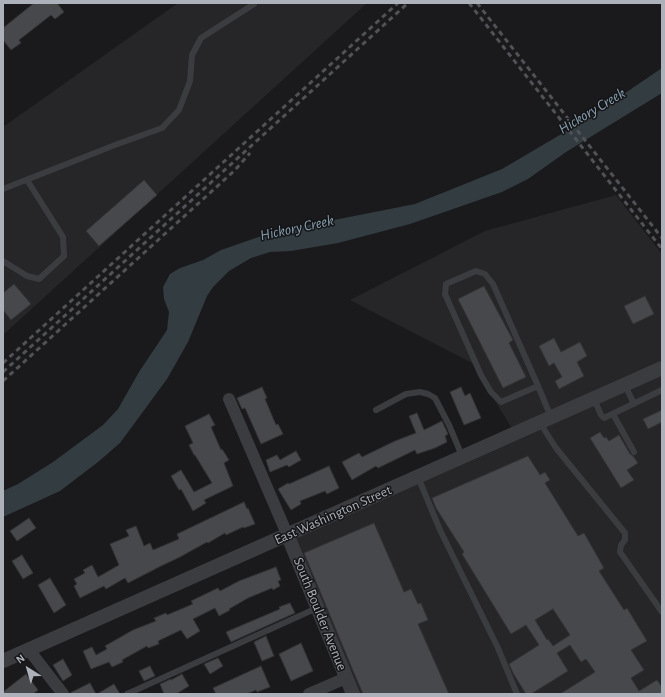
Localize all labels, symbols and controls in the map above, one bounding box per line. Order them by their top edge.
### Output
water label: Hickory Creek [555,84,629,138]
water label: Hickory Creek [259,211,335,245]
street label: East Washington Street [272,482,394,548]
street label: South Boulder Avenue [290,555,350,673]
north arrow [8,649,48,689]
text: N [14,652,27,666]

